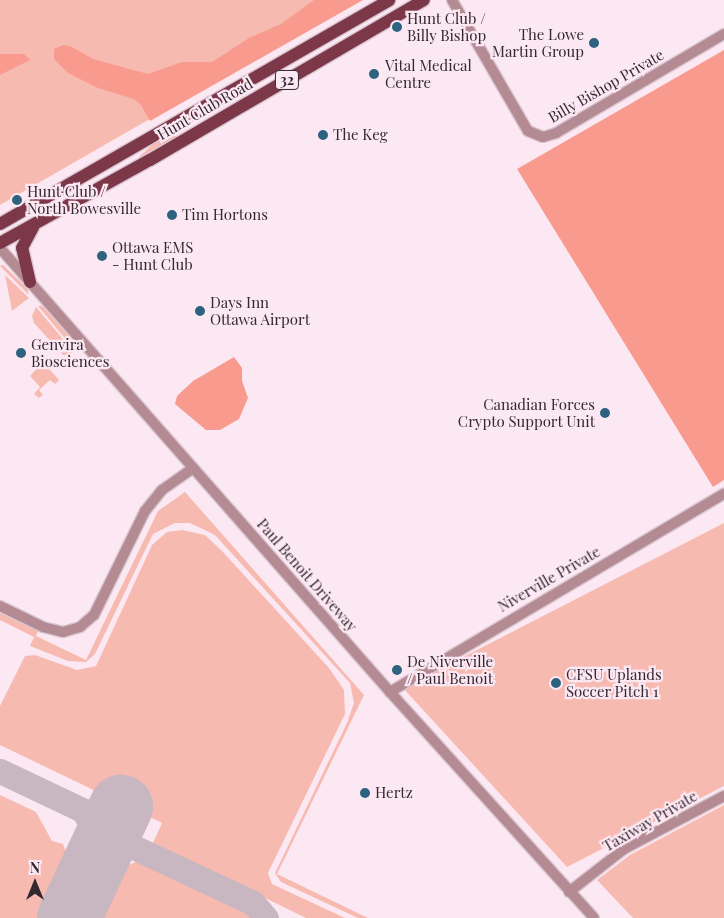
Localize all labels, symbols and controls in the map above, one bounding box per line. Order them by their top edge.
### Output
place label: Hunt Club / Billy Bishop [407,9,487,44]
marker: Hunt Club / Billy Bishop [391,21,403,33]
place label: The Lowe Martin Group [492,25,584,60]
marker: The Lowe Martin Group [588,37,600,49]
street label: Billy Bishop Private [545,45,667,127]
place label: Vital Medical Centre [385,56,472,91]
marker: Vital Medical Centre [367,67,381,81]
road number: 32 [274,68,300,92]
street label: Hunt Club Road [154,74,256,144]
place label: The Keg [333,126,388,144]
marker: The Keg [317,129,329,141]
place label: Hunt Club / North Bowesville [27,182,141,217]
marker: Hunt Club / North Bowesville [11,194,23,206]
place label: Tim Hortons [182,206,268,224]
marker: Tim Hortons [166,209,178,221]
place label: Ottawa EMS - Hunt Club [112,238,193,273]
marker: Ottawa EMS - Hunt Club [96,250,108,262]
place label: Days Inn Ottawa Airport [210,293,311,328]
marker: Days Inn Ottawa Airport [194,305,206,317]
place label: Genvira Biosciences [31,335,109,370]
marker: Genvira Biosciences [15,347,27,359]
place label: Canadian Forces Crypto Support Unit [458,395,595,430]
marker: Canadian Forces Crypto Support Unit [599,407,611,419]
street label: Paul Benoit Driveway [253,515,361,635]
street label: Niverville Private [495,542,603,616]
place label: De Niverville / Paul Benoit [407,652,493,687]
marker: De Niverville / Paul Benoit [391,664,403,676]
place label: CFSU Uplands Soccer Pitch 1 [566,665,662,700]
marker: CFSU Uplands Soccer Pitch 1 [550,677,562,689]
place label: Hertz [375,784,413,802]
marker: Hertz [359,787,371,799]
street label: Taxiway Private [599,787,701,855]
north arrow [10,858,60,908]
text: N [30,858,40,877]

